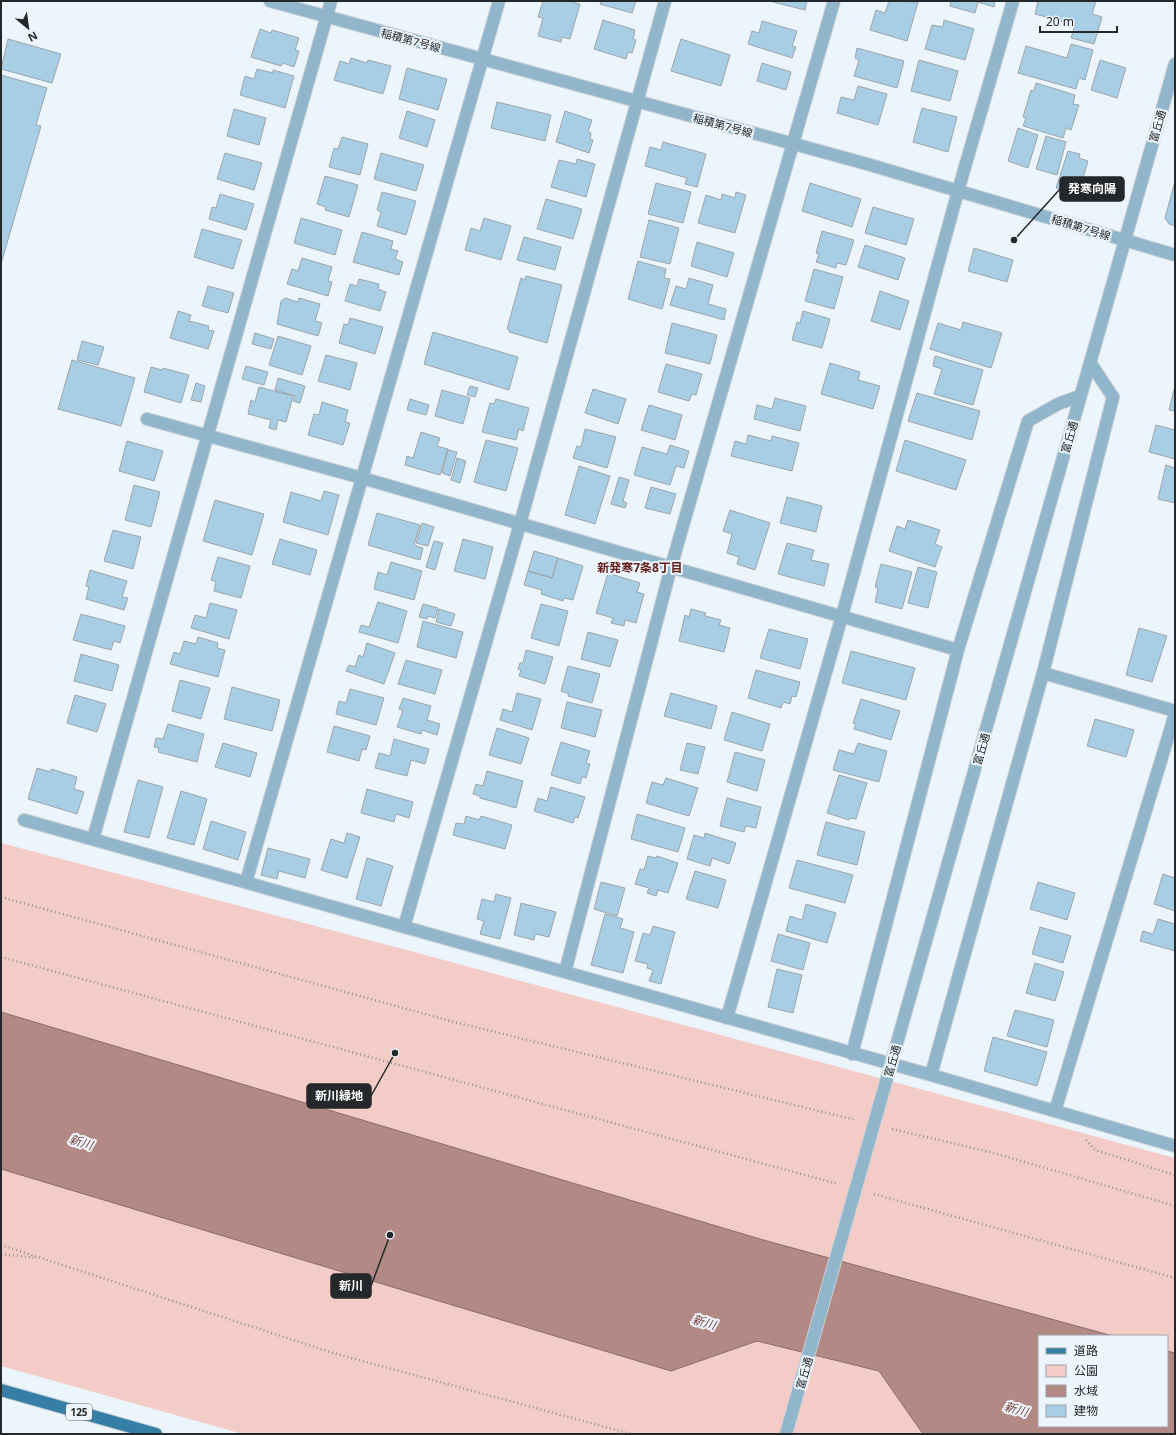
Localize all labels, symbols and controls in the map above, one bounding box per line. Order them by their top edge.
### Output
north arrow [8,8,48,48]
scale bar [1040,8,1117,34]
text: 20 m [1046,13,1074,30]
street label: 稲積第7号線 [379,25,443,55]
text: N [26,28,41,46]
street label: 富丘通 [1145,108,1169,144]
street label: 稲積第7号線 [691,110,755,140]
callout: 発寒向陽 [1060,177,1124,201]
text: 発寒向陽 [1068,180,1116,197]
street label: 稲積第7号線 [1049,211,1113,243]
street label: 富丘通 [1057,419,1081,455]
district label: 新発寒7条8丁目 [597,559,683,576]
street label: 富丘通 [969,731,993,767]
street label: 富丘通 [880,1043,904,1079]
callout: 新川緑地 [307,1084,371,1108]
text: 新川緑地 [315,1087,363,1104]
water label: 新川 [67,1130,97,1154]
callout: 新川 [331,1274,371,1298]
text: 新川 [339,1277,363,1294]
water label: 新川 [690,1311,720,1334]
legend [1038,1335,1168,1427]
text: 道路 [1074,1342,1098,1359]
street label: 富丘通 [792,1355,816,1391]
text: 公園 [1074,1362,1098,1379]
text: 水域 [1074,1382,1098,1399]
water label: 新川 [1002,1398,1032,1421]
text: 建物 [1074,1402,1098,1419]
road number: 125 [66,1404,92,1420]

